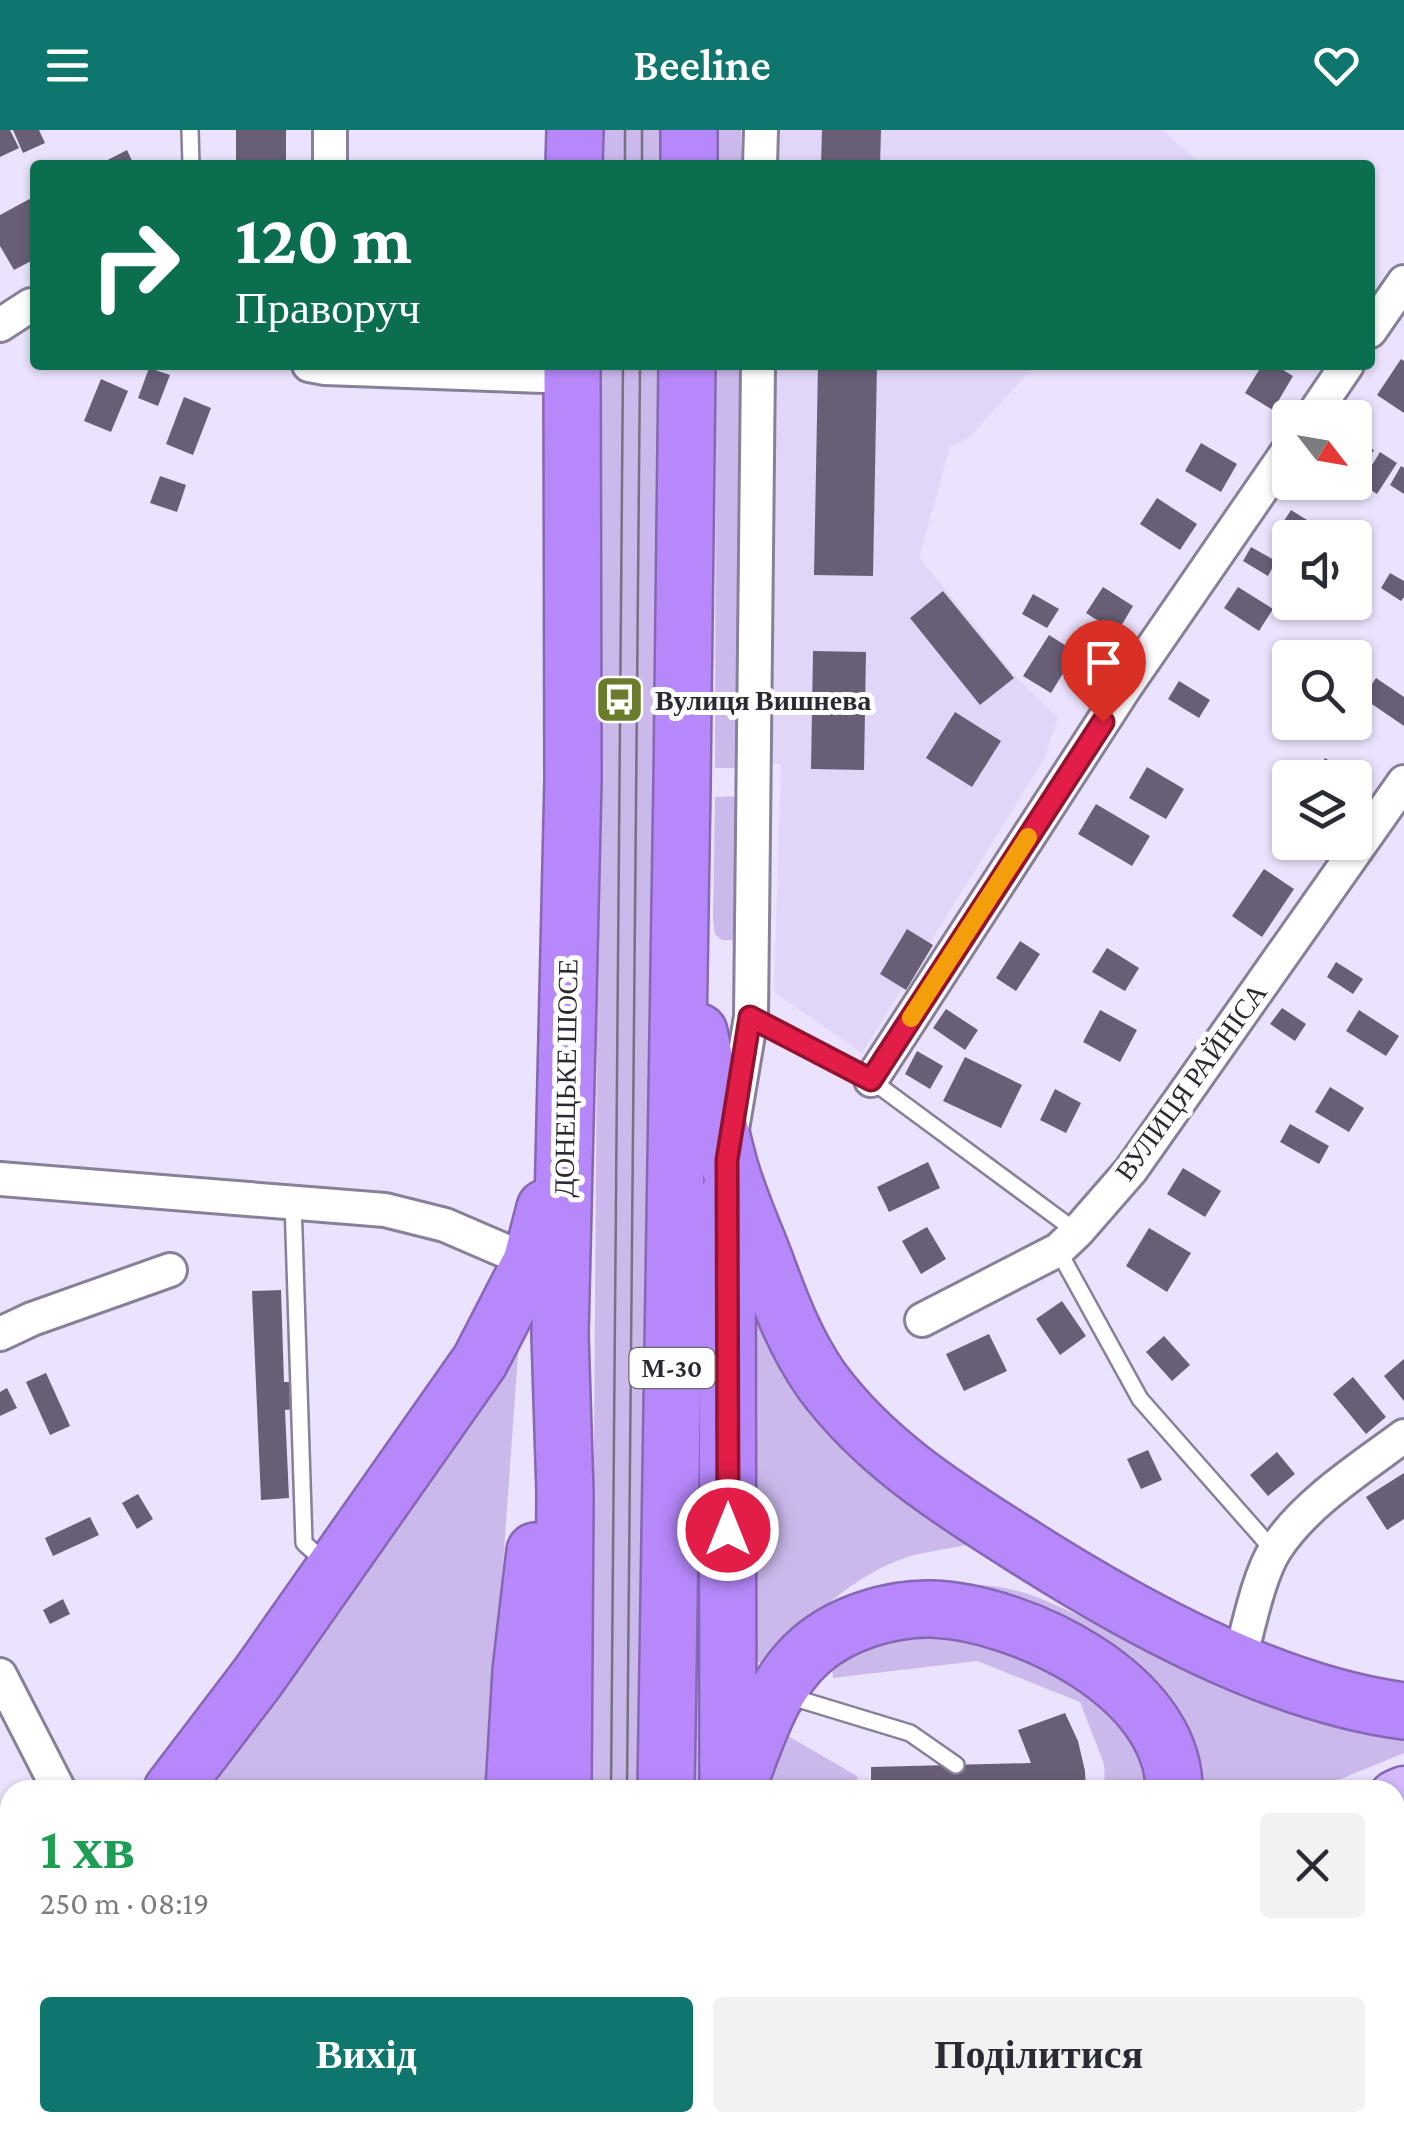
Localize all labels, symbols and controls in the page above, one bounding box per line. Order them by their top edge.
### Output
icon: menu [40,38,95,93]
icon: heart [1309,38,1364,93]
text: Beeline [633,40,771,90]
icon: right [70,200,200,330]
text: 120 m [235,200,412,278]
text: Праворуч [235,283,420,333]
north arrow [1272,400,1372,500]
map controls [1272,400,1372,860]
button: sound [1272,520,1372,620]
pin [1061,620,1146,723]
icon: arrive [1076,635,1131,690]
button: search [1272,640,1372,740]
bus stop icon: Вулиця Вишнева [594,674,646,726]
place label: Вулиця Вишнева [655,685,871,716]
button: layers [1272,760,1372,860]
street label: ДОНЕЦЬКЕ ШОСЕ [548,958,584,1198]
street label: ВУЛИЦЯ РАЙНІСА [1109,977,1273,1187]
road number: М-30 [630,1348,714,1388]
position arrow [676,1478,780,1582]
button: close [1260,1813,1365,1918]
text: 1 хв [40,1814,135,1881]
text: 250 m · 08:19 [40,1885,209,1921]
button: Вихід [40,1997,693,2112]
button: Поділитися [713,1997,1365,2112]

